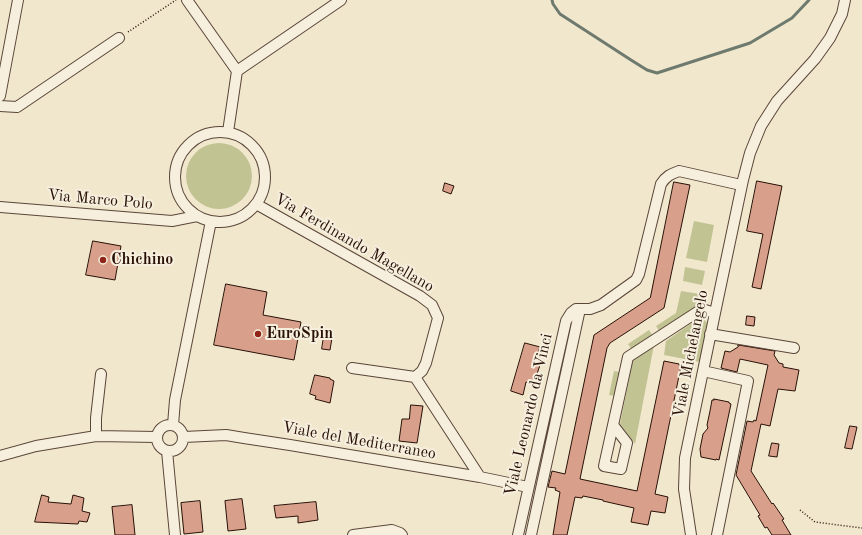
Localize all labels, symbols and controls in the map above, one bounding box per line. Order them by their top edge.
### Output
street label: Via Marco Polo [46,186,154,214]
street label: Via Ferdinando Magellano [271,189,437,297]
place label: Chichino [111,250,173,270]
marker: Chichino [98,255,108,265]
street label: Viale Michelangelo [669,288,713,420]
place label: EuroSpin [266,324,333,344]
marker: EuroSpin [253,329,263,339]
street label: Viale Leonardo da Vinci [501,332,557,498]
street label: Viale del Mediterraneo [281,418,437,464]

